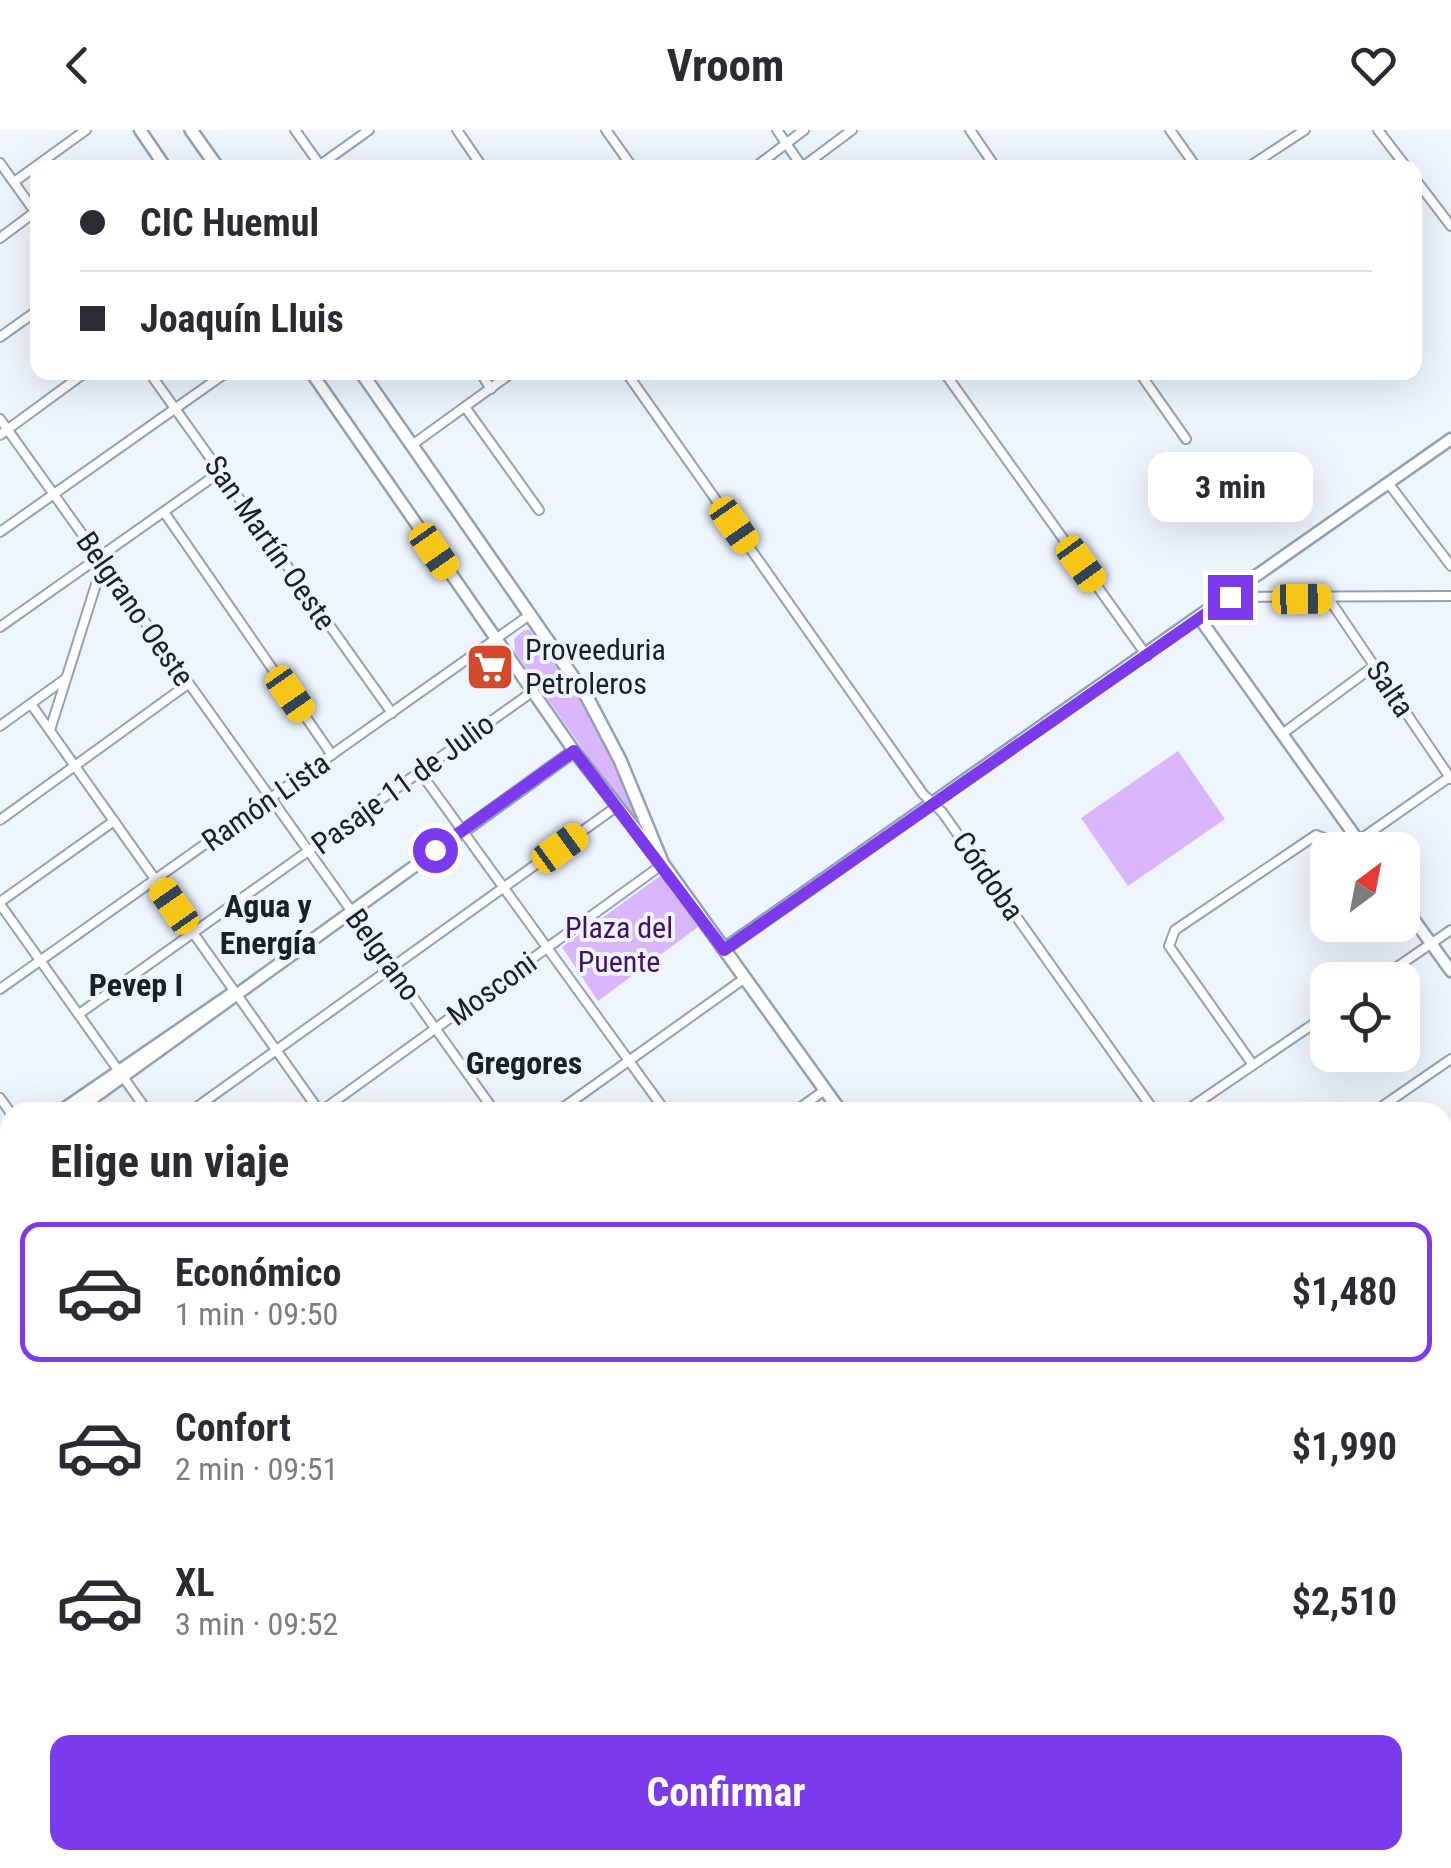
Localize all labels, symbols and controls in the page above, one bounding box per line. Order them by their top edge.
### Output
icon: back [50,38,105,93]
icon: heart [1346,38,1401,93]
text: Vroom [667,39,784,92]
text: CIC Huemul [140,201,319,245]
text: Joaquín Lluis [140,297,344,341]
street label: San Martín Oeste [197,449,343,636]
callout: 3 min [1148,452,1312,522]
text: 3 min [1195,468,1266,506]
car [705,492,763,558]
car [405,518,463,584]
street label: Belgrano Oeste [69,525,201,693]
car [1051,531,1111,597]
route end [1208,575,1253,620]
car [1272,583,1332,615]
place label: Proveeduria Petroleros [525,632,666,701]
supermarket icon: Proveeduria Petroleros [464,641,516,693]
street label: Salta [1359,654,1422,723]
car [261,661,319,727]
street label: Pasaje 11 de Julio [305,706,501,861]
street label: Ramón Lista [195,745,336,858]
car [527,818,593,878]
street label: Córdoba [945,825,1031,927]
route start [413,828,458,873]
north arrow [1310,832,1420,942]
map controls [1310,832,1420,1072]
car [145,873,203,939]
district label: Agua y Energía [220,887,316,962]
street label: Belgrano [338,902,428,1007]
park label: Plaza del Puente [565,910,673,979]
street label: Mosconi [440,945,543,1033]
button: locate [1310,962,1420,1072]
district label: Pevep I [89,966,183,1004]
district label: Gregores [466,1044,582,1082]
text: Elige un viaje [50,1135,289,1188]
icon: car [55,1247,145,1337]
text: Económico [175,1251,341,1295]
text: $1,480 [1292,1270,1397,1314]
text: 1 min · 09:50 [175,1295,338,1333]
icon: car [55,1402,145,1492]
text: Confort [175,1406,291,1450]
text: $1,990 [1292,1425,1397,1469]
text: 2 min · 09:51 [175,1450,338,1488]
icon: car [55,1557,145,1647]
text: XL [175,1561,214,1605]
text: $2,510 [1292,1580,1397,1624]
text: 3 min · 09:52 [175,1605,338,1643]
button: Confirmar [50,1735,1402,1850]

